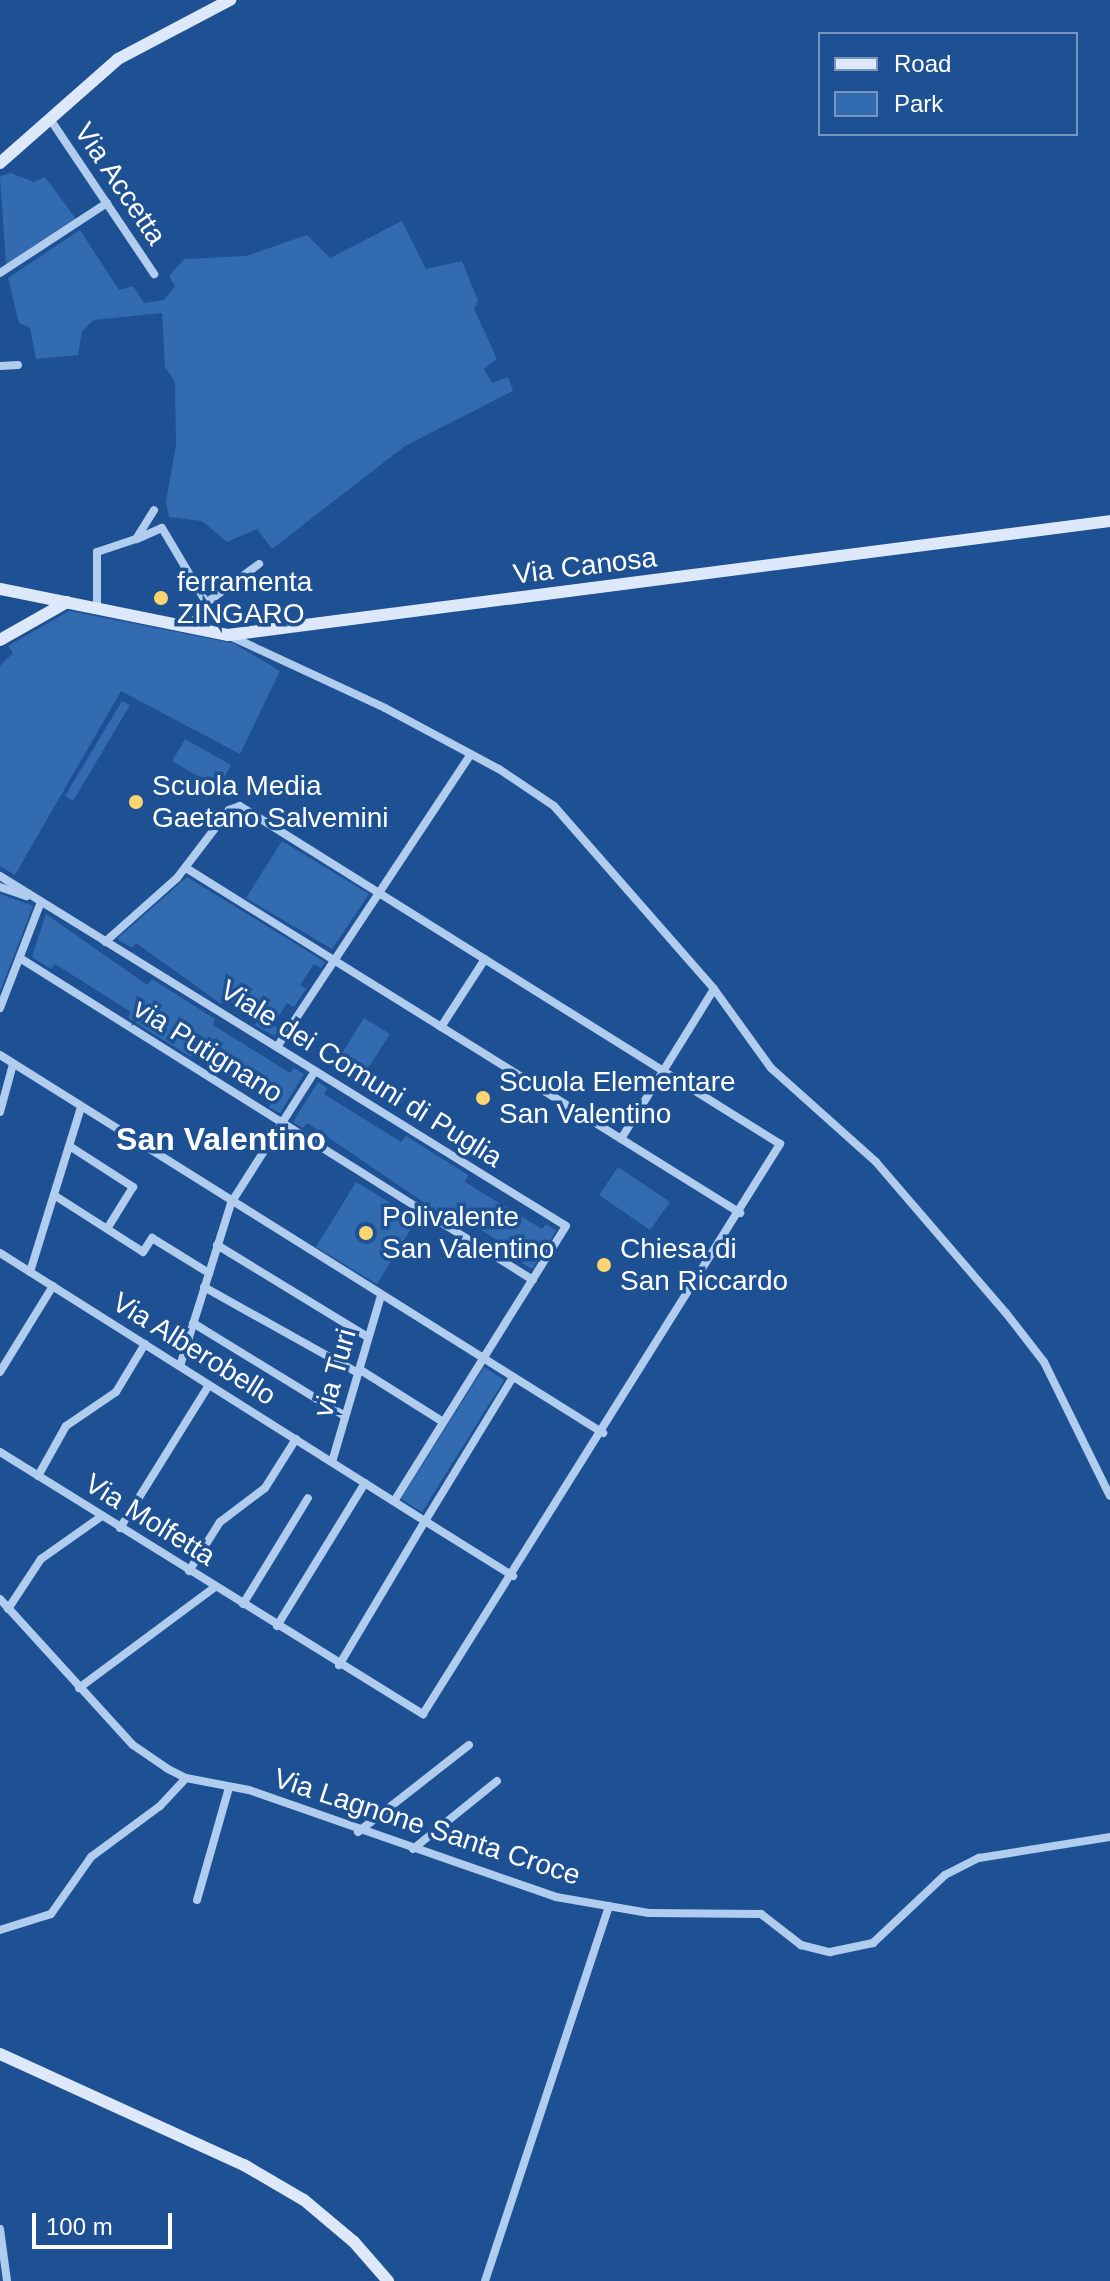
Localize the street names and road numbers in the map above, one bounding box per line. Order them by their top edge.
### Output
street label: Via Accetta [67,116,173,252]
street label: Via Canosa [511,541,659,591]
street label: Viale dei Comuni di Puglia [214,973,508,1175]
street label: via Putignano [127,992,289,1110]
street label: Via Alberobello [105,1285,283,1413]
street label: via Turi [306,1325,364,1421]
street label: Via Molfetta [79,1467,221,1573]
street label: Via Lagnone Santa Croce [270,1762,584,1892]

